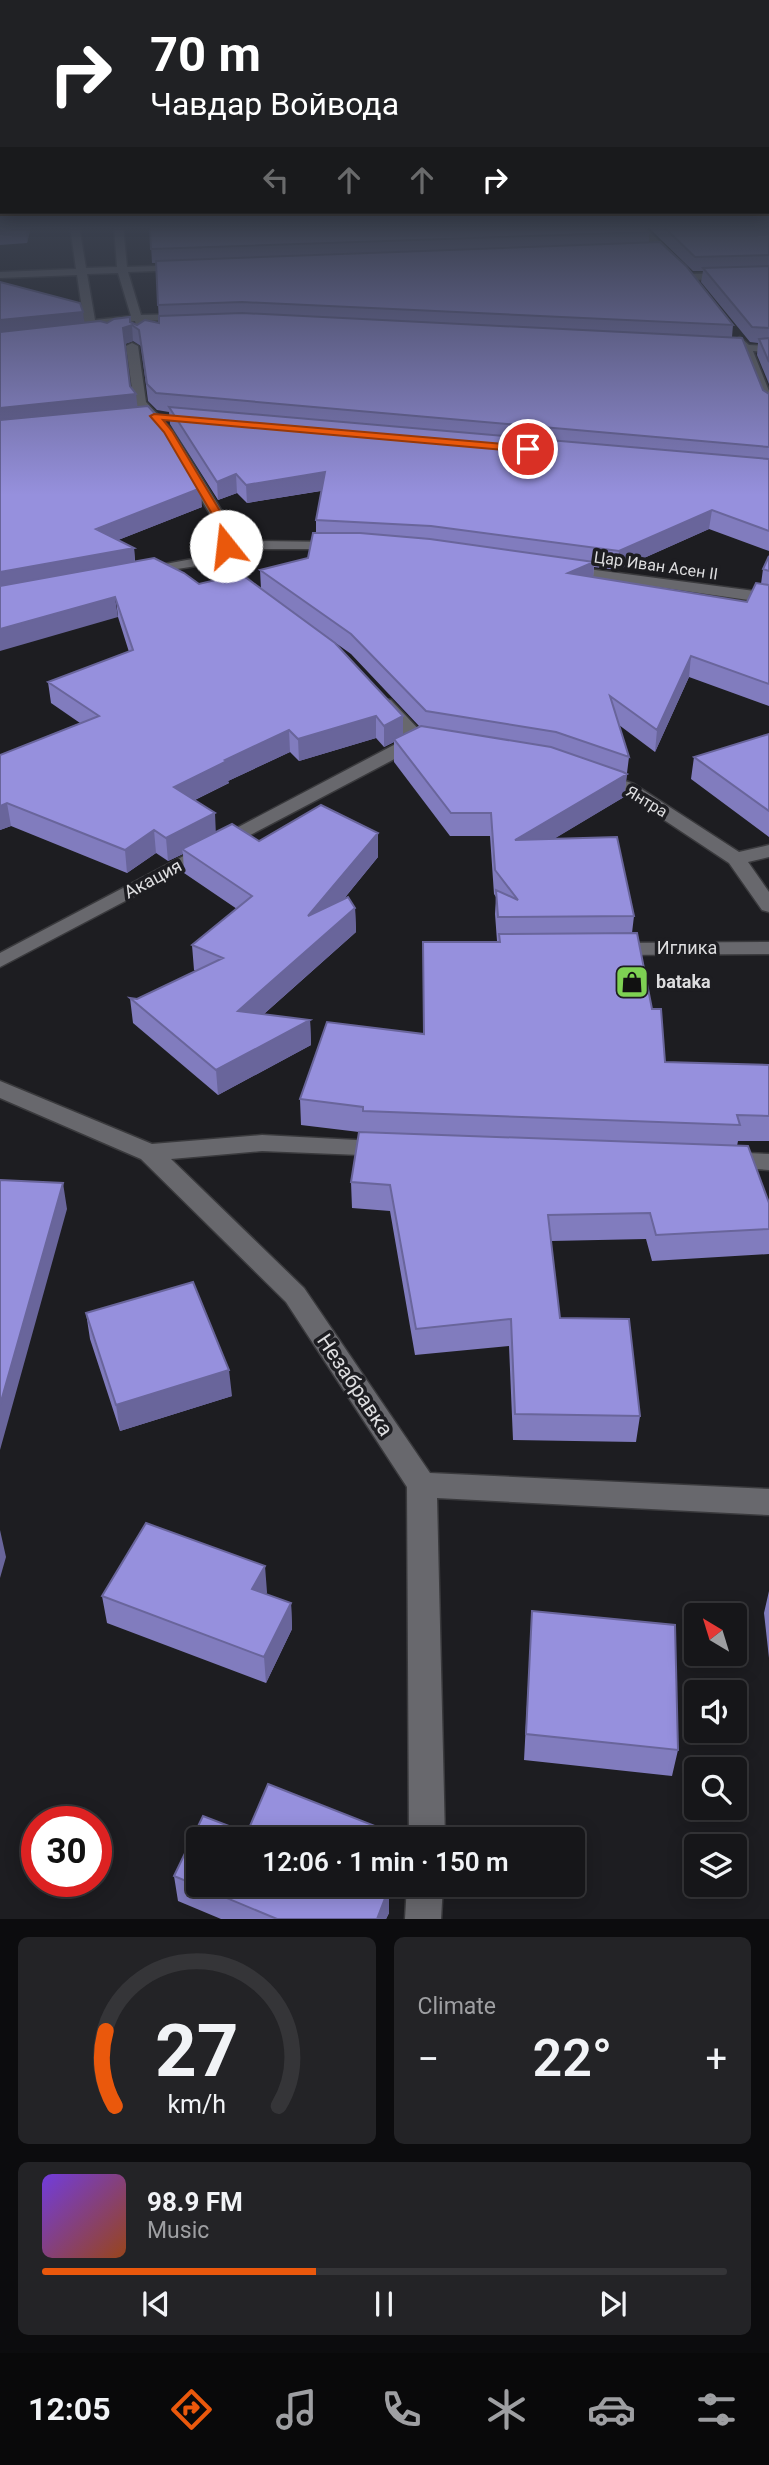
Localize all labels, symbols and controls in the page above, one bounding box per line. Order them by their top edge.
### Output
text: 70 m [150,26,261,83]
icon: right [35,28,126,119]
text: Чавдар Войвода [150,85,399,123]
icon: left [257,161,295,199]
icon: ahead [330,161,368,199]
icon: ahead [403,161,441,199]
icon: right [476,161,514,199]
pin [498,419,558,479]
icon: arrive [509,430,547,468]
position arrow [189,509,263,583]
street label: Цар Иван Асен II [593,547,719,584]
street label: Янтра [623,782,671,821]
street label: Акация [120,855,185,902]
street label: Иглика [657,937,717,958]
shop icon: bataka [613,963,651,1001]
place label: bataka [656,971,711,992]
street label: Незабравка [312,1330,398,1440]
north arrow [684,1603,747,1666]
map controls [684,1603,747,1897]
button: sound [684,1680,747,1743]
button: search [684,1757,747,1820]
speed limit sign: 30 [21,1806,112,1897]
button: layers [684,1834,747,1897]
text: 12:06 · 1 min · 150 m [262,1847,509,1877]
text: Climate [418,1993,496,2020]
text: 27 [155,2009,239,2095]
text: 22° [533,2028,612,2089]
text: − [418,2037,439,2081]
text: + [705,2037,727,2081]
text: km/h [167,2090,226,2119]
text: 98.9 FM [147,2187,243,2217]
text: Music [147,2217,209,2244]
icon: previous [137,2285,175,2323]
icon: pause [365,2285,403,2323]
icon: next [594,2285,632,2323]
icon: directions [167,2385,216,2434]
icon: music [272,2385,321,2434]
icon: phone [377,2385,426,2434]
icon: climate [482,2385,531,2434]
icon: car [587,2385,636,2434]
icon: filters [692,2385,741,2434]
text: 12:05 [28,2390,110,2428]

